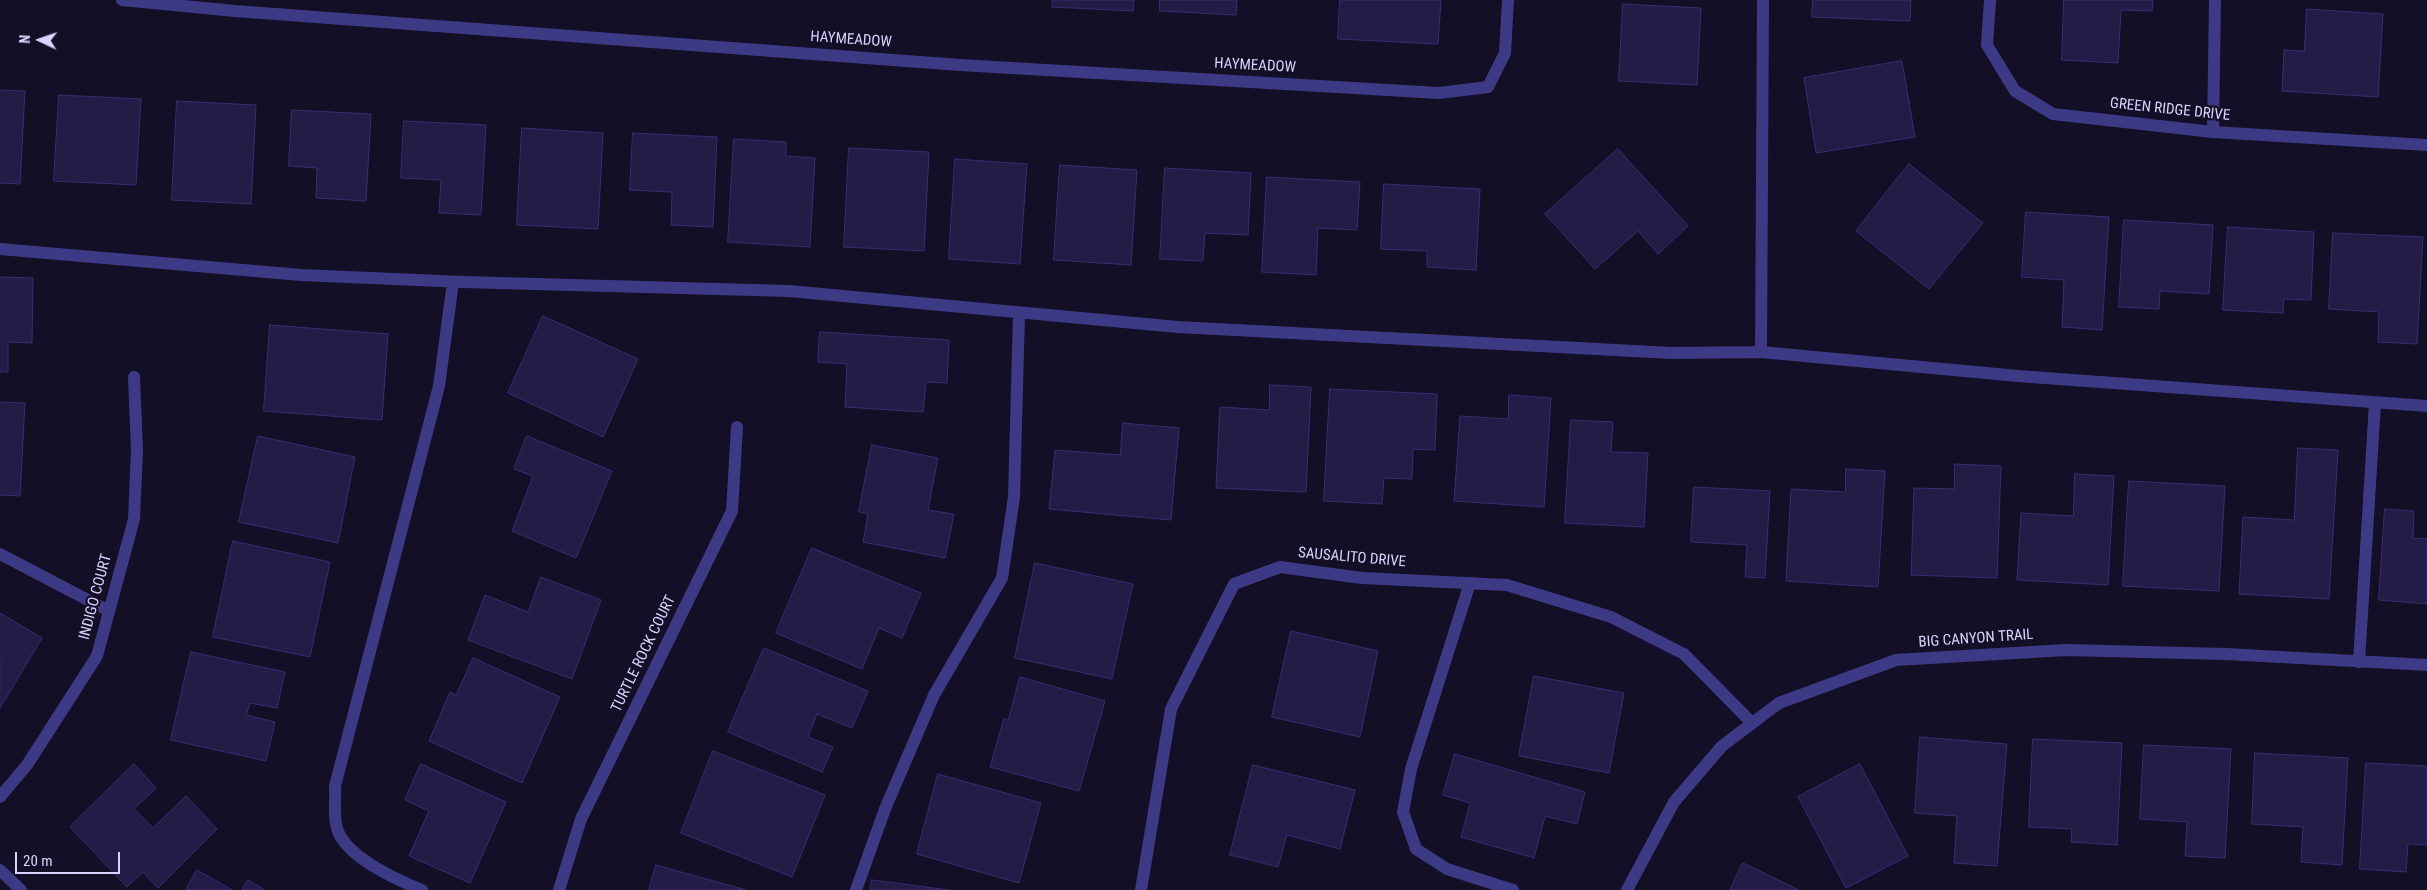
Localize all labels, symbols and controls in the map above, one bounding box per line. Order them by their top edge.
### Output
north arrow [15,15,65,65]
street label: HAYMEADOW [810,28,892,52]
text: N [17,35,33,44]
street label: HAYMEADOW [1214,55,1296,77]
street label: GREEN RIDGE DRIVE [2109,95,2231,125]
street label: SAUSALITO DRIVE [1297,544,1407,572]
street label: INDIGO COURT [76,552,116,642]
street label: TURTLE ROCK COURT [608,593,680,715]
street label: BIG CANYON TRAIL [1918,626,2034,652]
scale bar [18,842,122,874]
text: 20 m [23,852,53,870]

